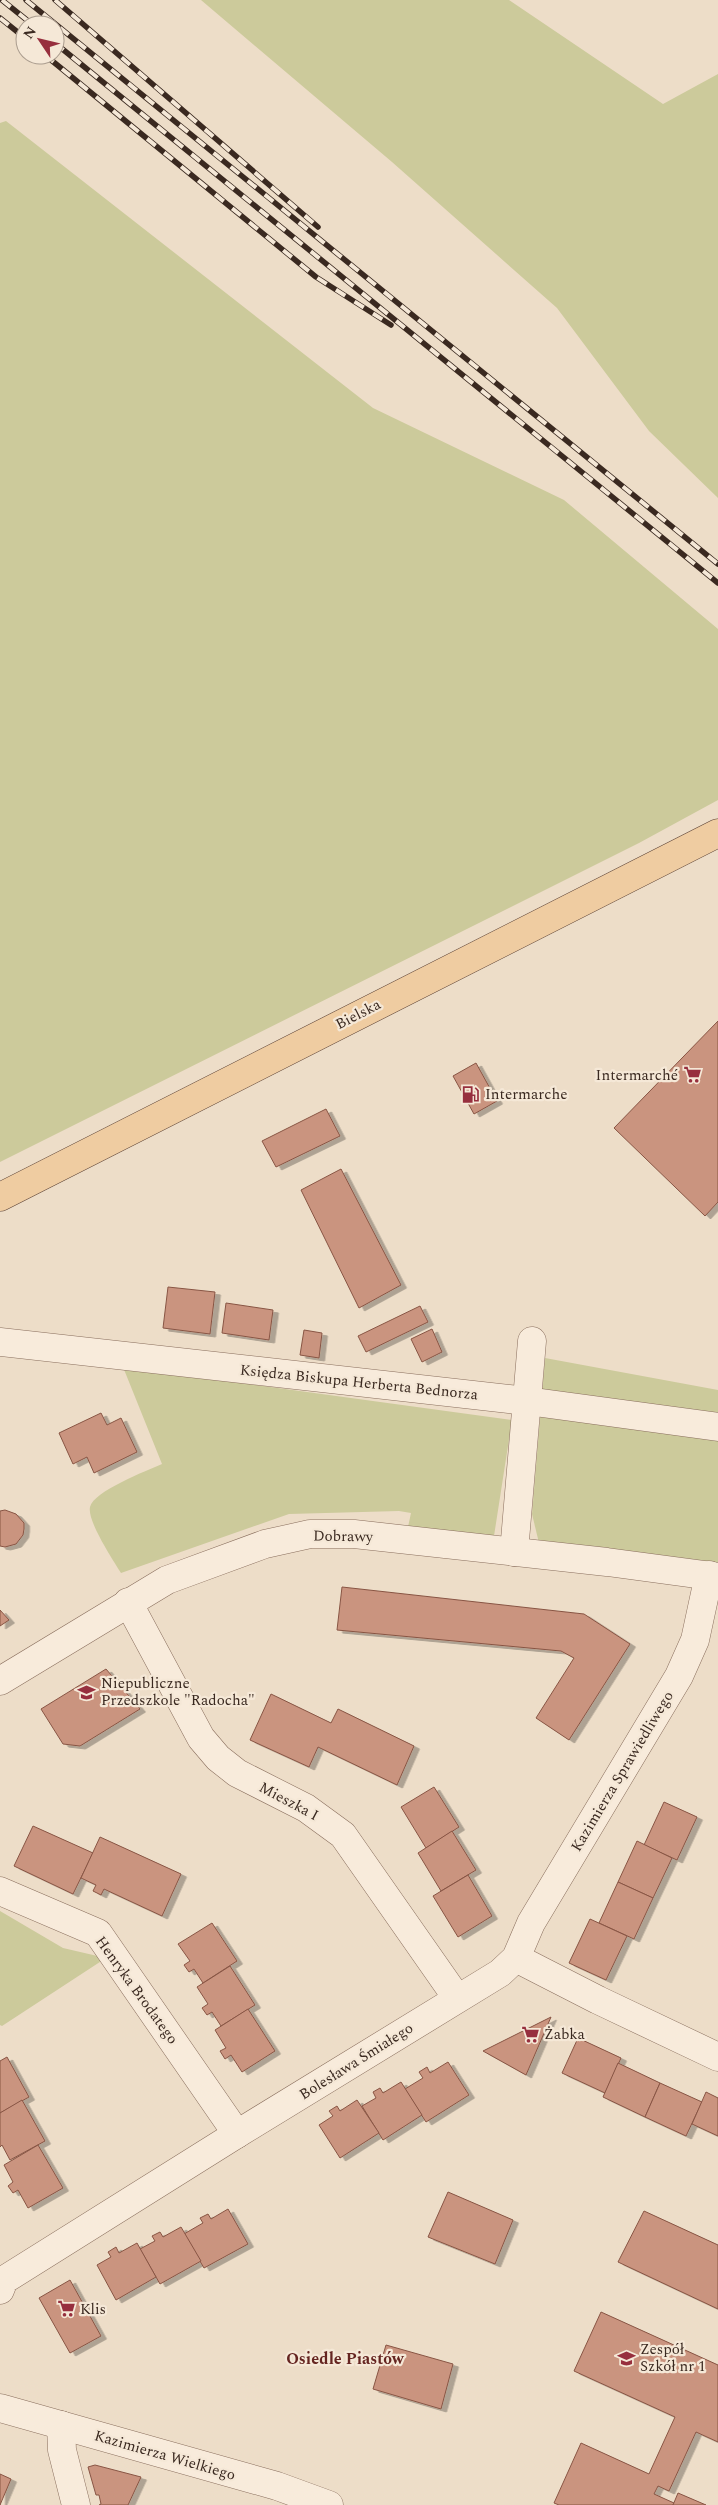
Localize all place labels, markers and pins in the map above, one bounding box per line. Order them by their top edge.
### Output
place label: Intermarché [596,1064,678,1087]
supermarket icon: Intermarché [682,1065,702,1085]
place label: Intermarche [485,1083,567,1106]
fuel station icon: Intermarche [461,1084,481,1104]
place label: Niepubliczne Przedszkole "Radocha" [101,1672,255,1712]
school or university icon: Niepubliczne Przedszkole "Radocha" [77,1682,97,1702]
place label: Żabka [544,2023,585,2046]
supermarket icon: Żabka [520,2024,540,2044]
place label: Klis [80,2298,106,2321]
supermarket icon: Klis [56,2299,76,2319]
place label: Zespół Szkół nr 1 [640,2338,705,2378]
school or university icon: Zespół Szkół nr 1 [616,2348,636,2368]

